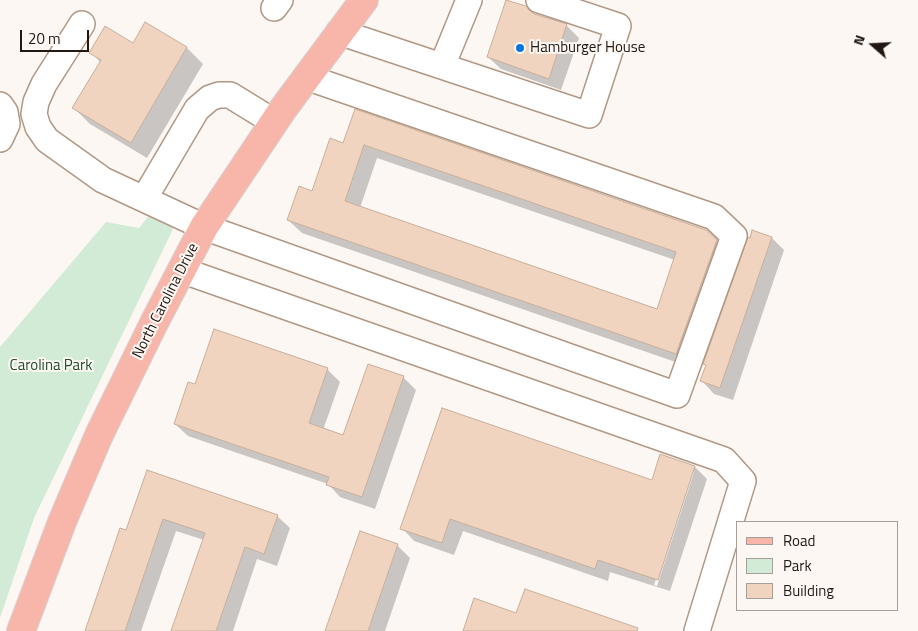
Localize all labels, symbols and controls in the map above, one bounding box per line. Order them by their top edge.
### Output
scale bar [22,20,91,52]
north arrow [848,20,898,70]
text: 20 m [28,27,61,50]
text: N [847,32,870,48]
place label: Hamburger House [530,39,645,57]
marker: Hamburger House [514,42,526,54]
street label: North Carolina Drive [129,240,203,362]
park label: Carolina Park [10,357,92,375]
legend [736,521,898,611]
text: Road [783,529,815,552]
text: Park [783,554,812,577]
text: Building [783,579,834,602]

